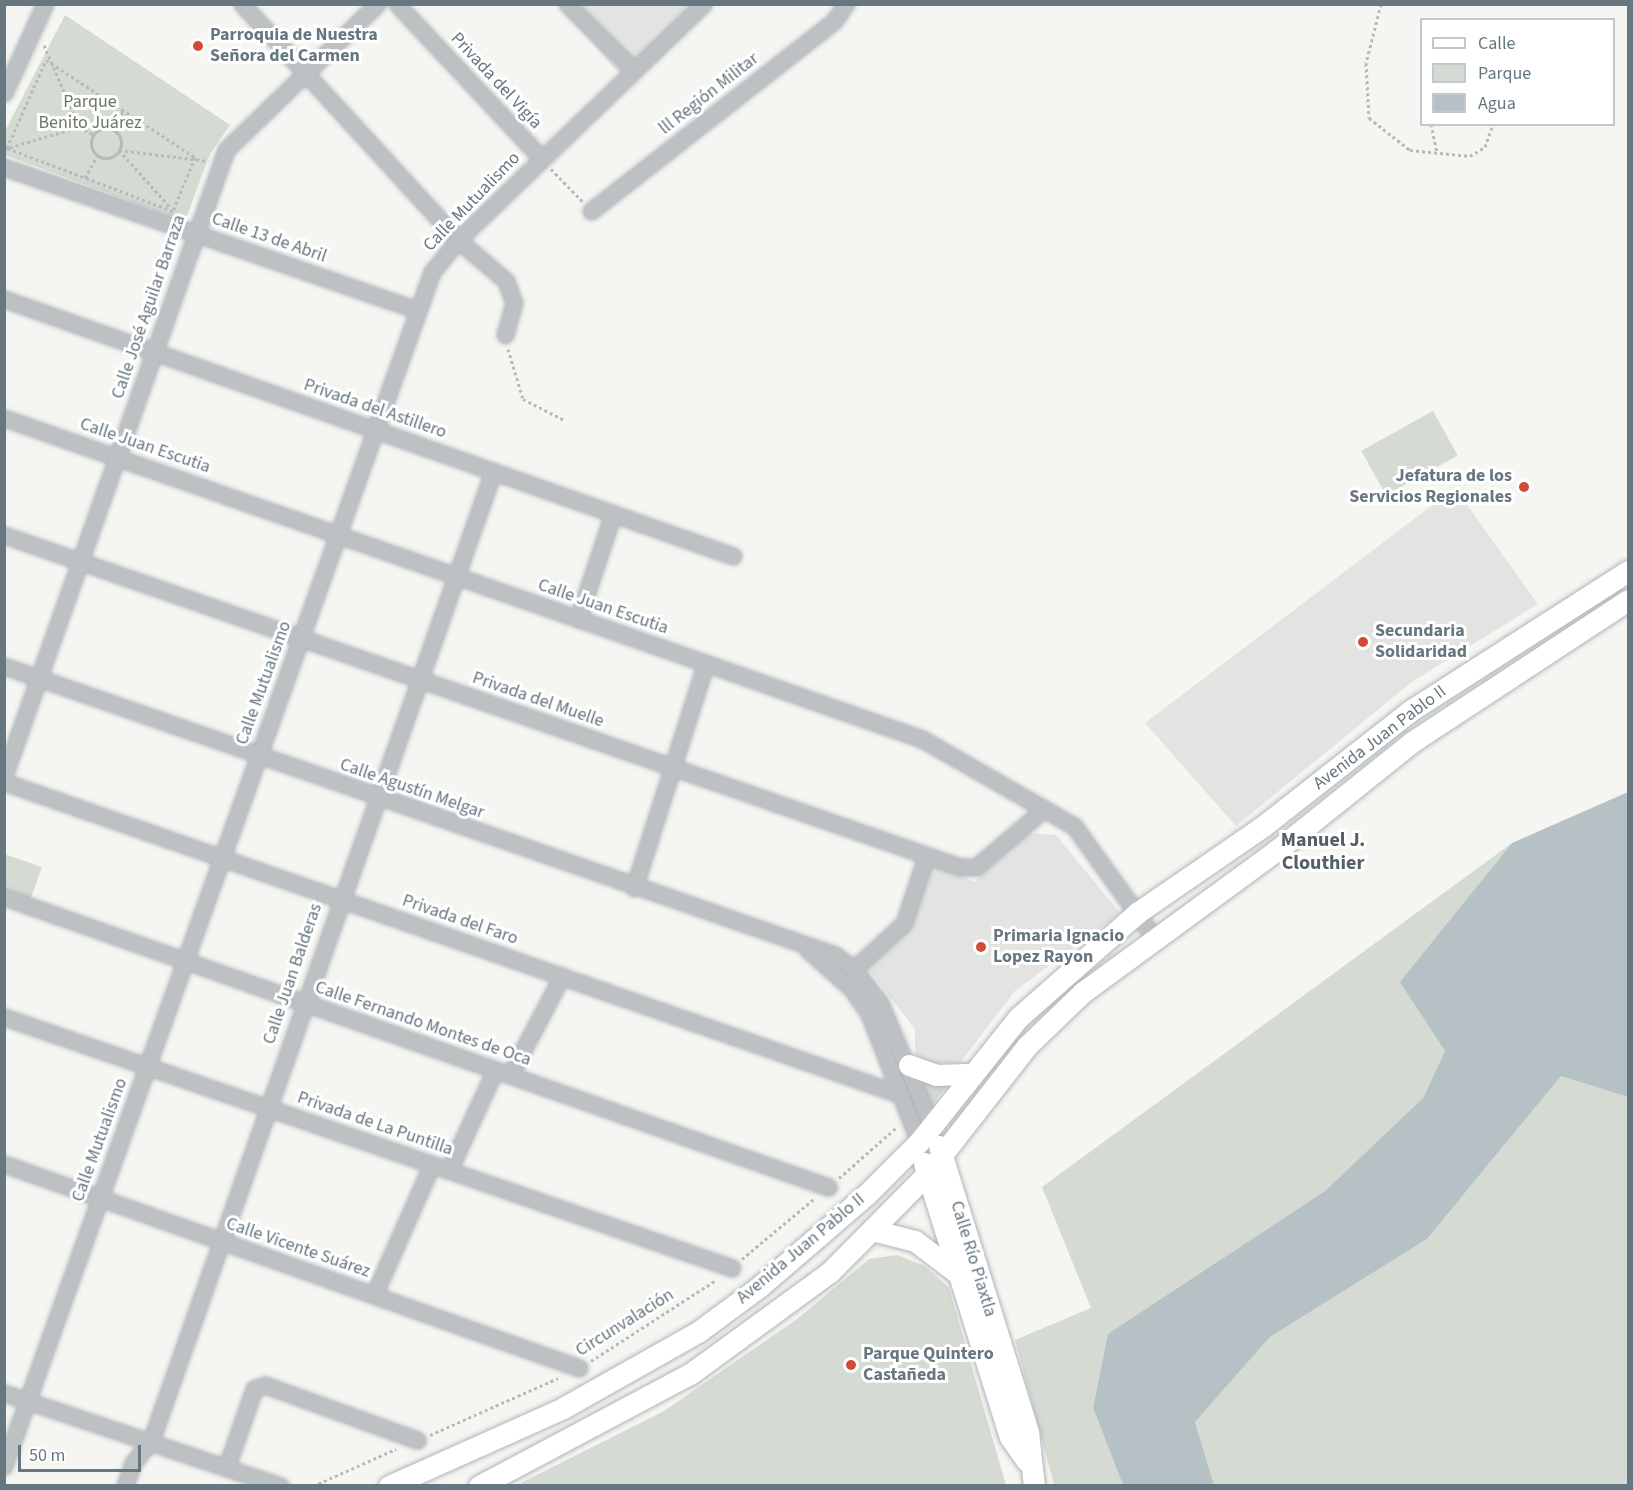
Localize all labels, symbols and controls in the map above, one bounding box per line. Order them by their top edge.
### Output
legend [1420,18,1615,126]
place label: Parroquia de Nuestra Señora del Carmen [210,25,378,68]
street label: Privada del Vigía [446,28,546,134]
text: Calle [1478,31,1515,56]
marker: Parroquia de Nuestra Señora del Carmen [191,39,205,53]
street label: lll Región Militar [655,48,763,140]
text: Parque [1478,61,1531,86]
text: Agua [1478,91,1516,116]
park label: Parque Benito Juárez [38,92,142,134]
street label: Calle Mutualismo [419,148,525,256]
street label: Calle 13 de Abril [209,208,329,268]
street label: Calle José Aguilar Barraza [107,212,191,402]
street label: Privada del Astillero [301,374,449,444]
street label: Calle Juan Escutia [77,414,213,478]
place label: Jefatura de los Servicios Regionales [1349,466,1512,508]
marker: Jefatura de los Servicios Regionales [1517,480,1531,494]
street label: Calle Juan Escutia [535,575,671,639]
street label: Calle Mutualismo [232,618,296,748]
place label: Secundaria Solidaridad [1375,621,1467,664]
marker: Secundaria Solidaridad [1356,635,1370,649]
street label: Privada del Muelle [469,667,607,733]
street label: Avenida Juan Pablo II [1309,681,1451,795]
street label: Calle Agustín Melgar [337,754,487,824]
district label: Manuel J. Clouthier [1281,829,1365,876]
street label: Privada del Faro [399,890,521,950]
street label: Calle Juan Balderas [259,901,327,1047]
place label: Primaria Ignacio Lopez Rayon [993,926,1124,968]
marker: Primaria Ignacio Lopez Rayon [974,940,988,954]
street label: Calle Fernando Montes de Oca [312,977,534,1071]
street label: Calle Mutualismo [68,1075,132,1205]
street label: Privada de La Puntilla [294,1087,456,1161]
street label: Avenida Juan Pablo II [733,1189,869,1309]
street label: Calle Río Piaxtla [945,1198,1001,1320]
street label: Calle Vicente Suárez [223,1213,373,1283]
street label: Circunvalación [572,1284,678,1362]
place label: Parque Quintero Castañeda [863,1344,994,1386]
marker: Parque Quintero Castañeda [844,1358,858,1372]
scale bar [21,1433,144,1471]
text: 50 m [29,1443,65,1468]

